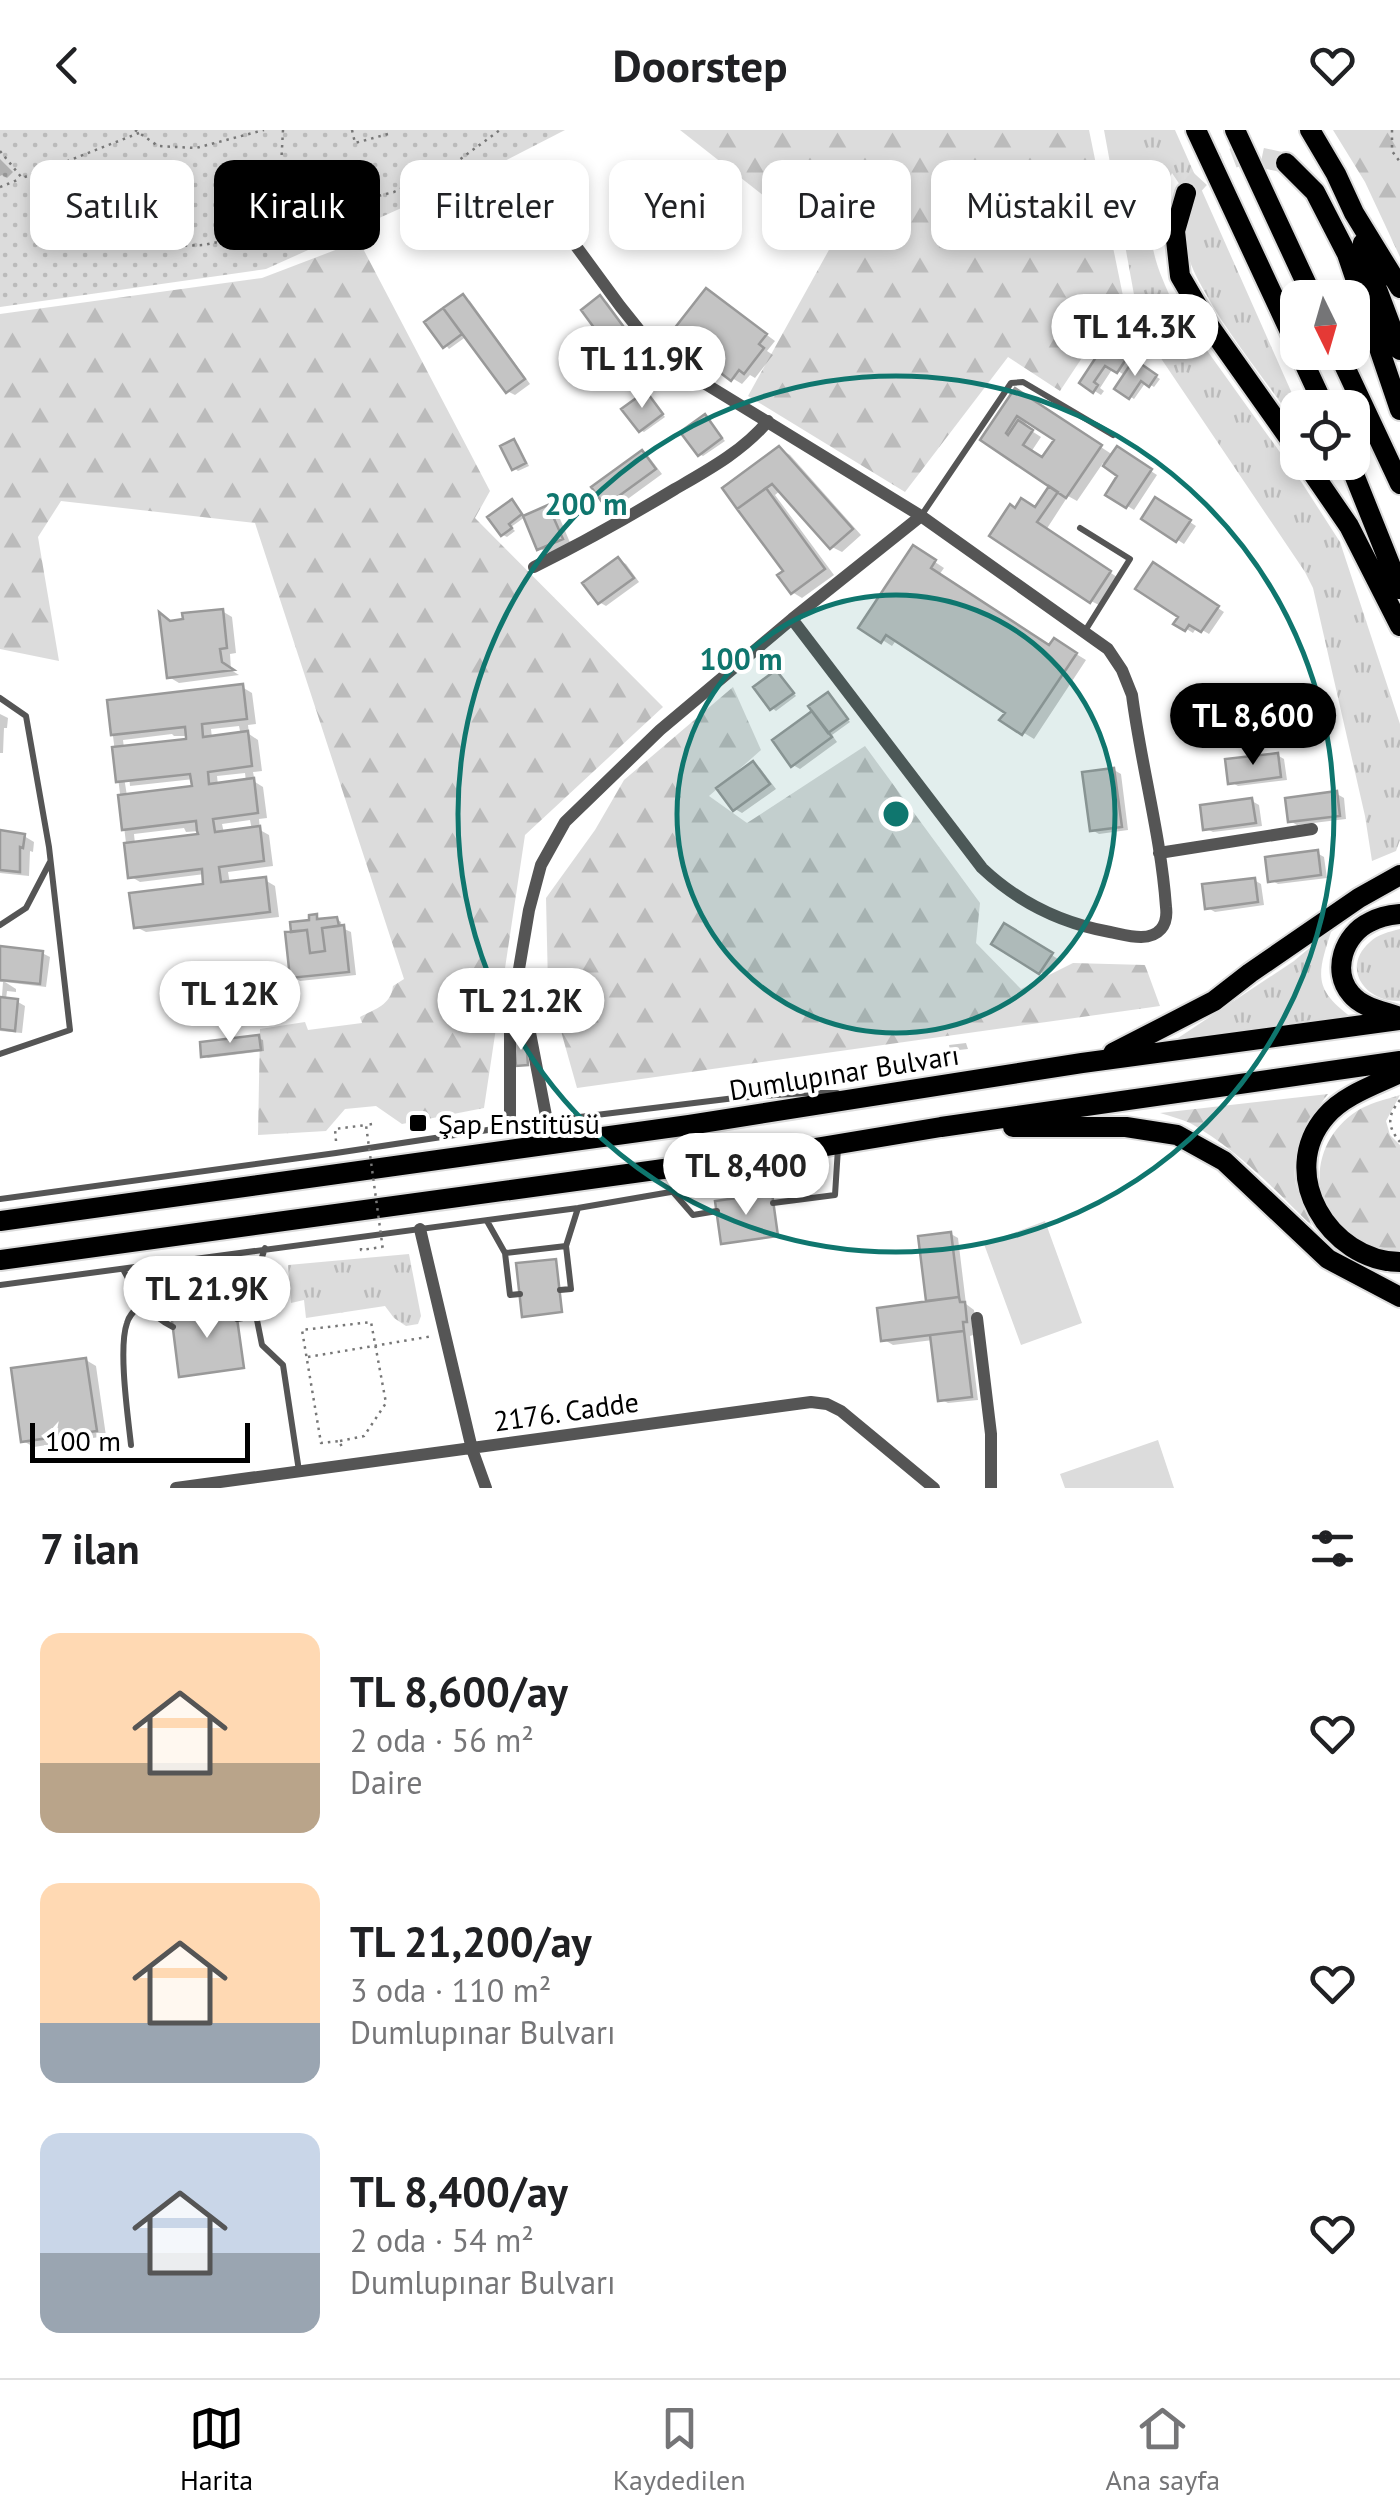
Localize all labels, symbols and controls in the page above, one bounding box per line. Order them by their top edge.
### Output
text: Doorstep [613,36,787,94]
icon: back [40,38,95,93]
icon: heart [1305,38,1360,93]
chip: Satılık [30,160,194,250]
chip: Kiralık [214,160,380,250]
chip: Filtreler [400,160,589,250]
chip: Yeni [609,160,742,250]
chip: Daire [762,160,911,250]
chip: Müstakil ev [931,160,1171,250]
north arrow [1280,280,1370,370]
map controls [1280,280,1370,480]
pin: TL 14.3K [1032,294,1238,379]
text: TL 14.3K [1073,305,1197,347]
pin: TL 11.9K [539,326,745,411]
text: TL 11.9K [580,337,704,379]
button: locate [1280,390,1370,480]
text: 200 m [545,484,627,523]
text: 100 m [700,639,782,678]
pin: TL 8,600 [1150,683,1356,768]
text: TL 8,600 [1192,694,1314,736]
centre of rings [878,796,914,832]
pin: TL 12K [149,961,311,1046]
pin: TL 21.2K [418,968,624,1053]
text: TL 12K [181,972,279,1014]
text: TL 21.2K [459,979,583,1021]
street label: Dumlupınar Bulvarı [726,1036,962,1108]
place label: Şap Enstitüsü [438,1105,600,1142]
marker: Şap Enstitüsü [407,1112,429,1134]
pin: TL 8,400 [643,1133,849,1218]
text: TL 8,400 [685,1144,807,1186]
pin: TL 21.9K [104,1256,310,1341]
text: TL 21.9K [145,1267,269,1309]
street label: 2176. Cadde [491,1383,641,1439]
scale bar [30,1418,250,1462]
text: 100 m [45,1422,121,1459]
text: 7 ilan [40,1521,140,1576]
icon: filters [1305,1521,1360,1576]
text: TL 8,600/ay [350,1664,568,1719]
icon: home [120,1673,240,1793]
icon: heart [1305,1706,1360,1761]
text: 2 oda · 56 m² [350,1719,534,1761]
text: Daire [350,1761,423,1803]
text: TL 21,200/ay [350,1914,592,1969]
icon: home [120,1923,240,2043]
icon: heart [1305,1956,1360,2011]
text: 3 oda · 110 m² [350,1969,551,2011]
text: Dumlupınar Bulvarı [350,2011,615,2053]
text: TL 8,400/ay [350,2164,568,2219]
icon: home [120,2173,240,2293]
icon: heart [1305,2206,1360,2261]
text: 2 oda · 54 m² [350,2219,534,2261]
text: Dumlupınar Bulvarı [350,2261,615,2303]
tab: Harita [180,2401,253,2498]
tab: Kaydedilen [613,2401,746,2498]
tab: Ana sayfa [1105,2401,1220,2498]

